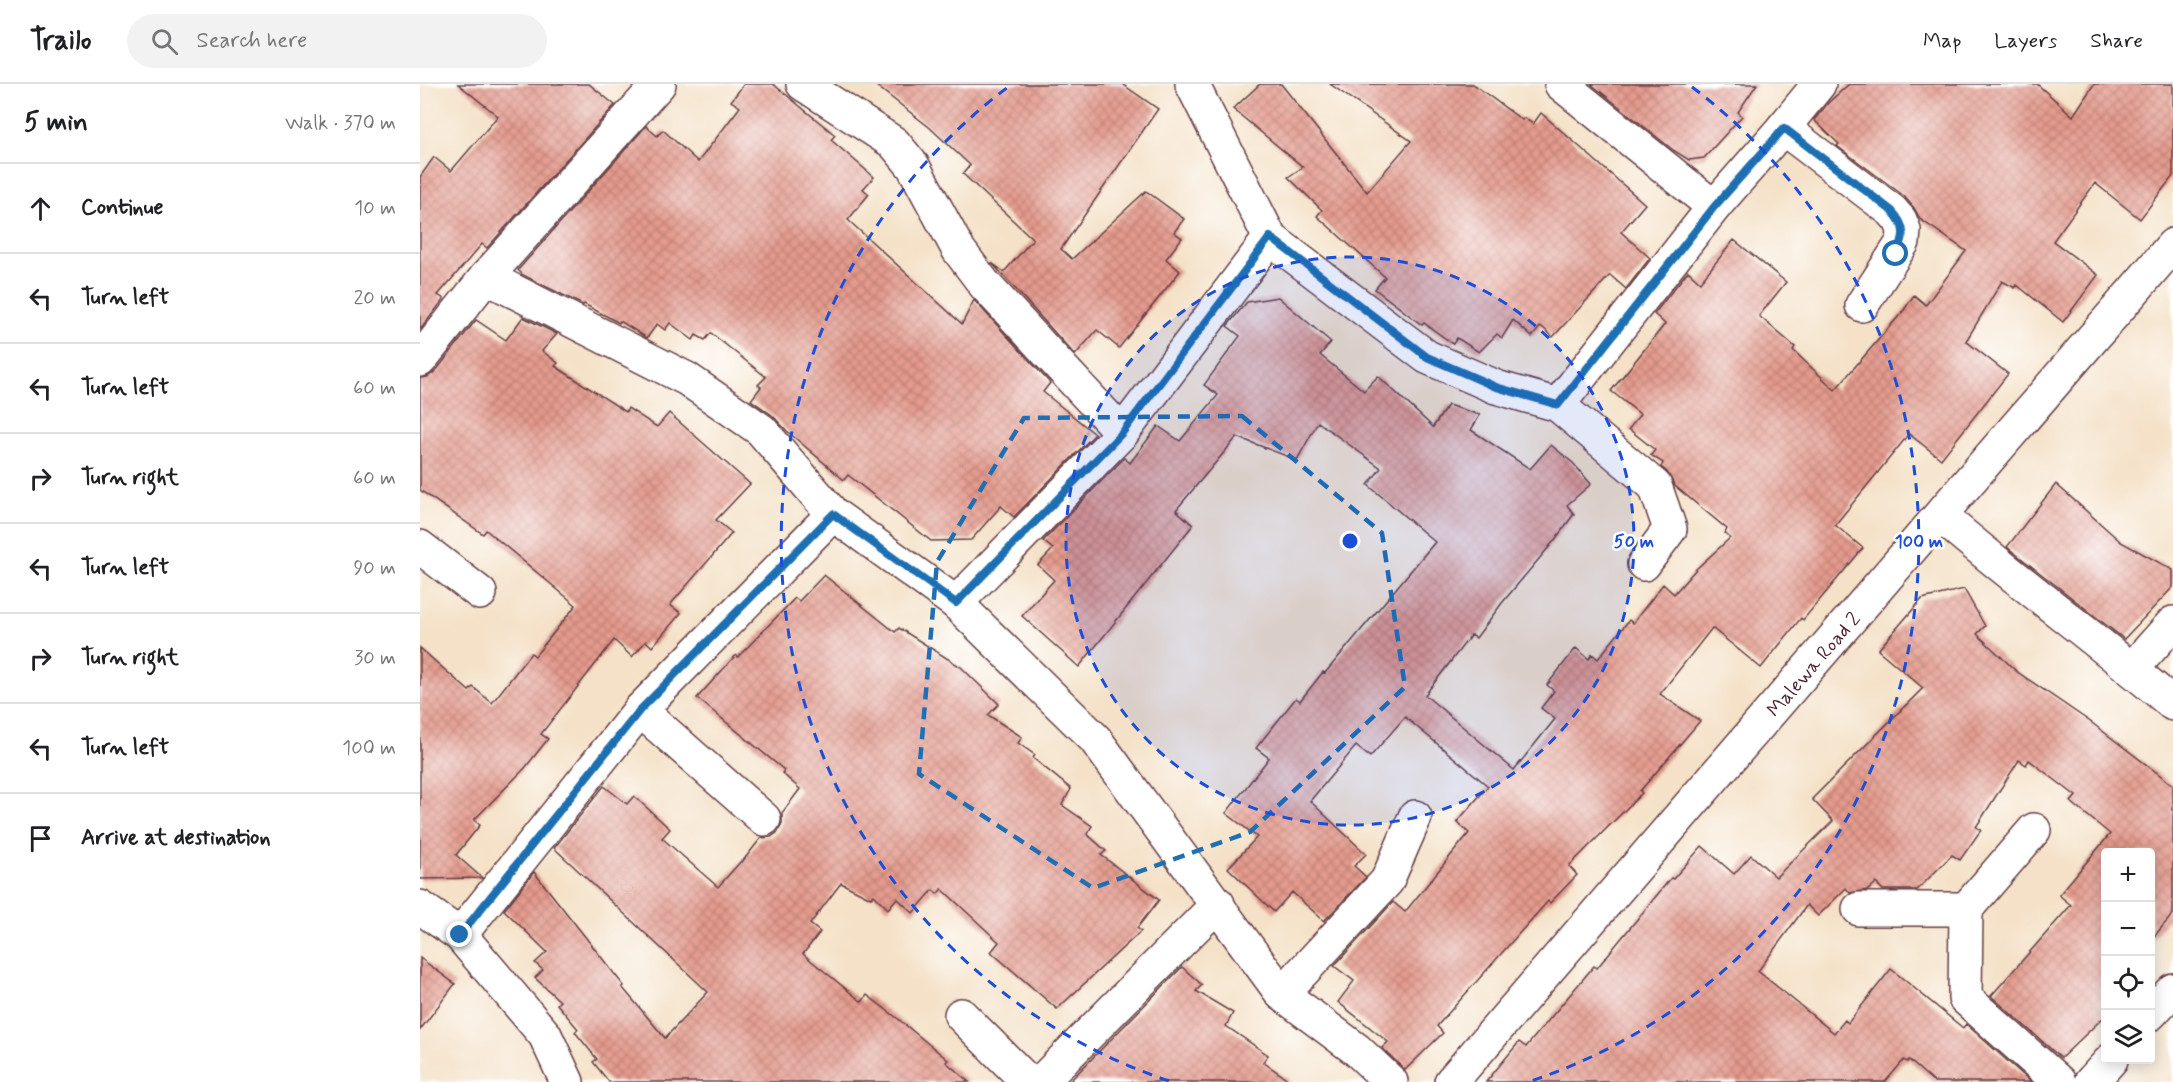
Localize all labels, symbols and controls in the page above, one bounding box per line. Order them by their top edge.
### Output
search box [127,14,547,68]
text: Trailo [30,23,91,60]
icon: search [148,25,181,58]
text: Search here [196,27,307,55]
text: Map [1923,27,1961,55]
text: Layers [1994,27,2057,55]
text: Share [2090,27,2143,55]
text: 5 min [24,106,88,140]
text: Walk · 370 m [285,110,396,137]
icon: ahead [24,192,57,225]
text: Continue [81,194,163,222]
text: 10 m [354,195,396,222]
route start [1882,240,1908,266]
icon: left [24,282,57,315]
text: Turn left [81,284,169,312]
text: 20 m [353,285,396,312]
icon: left [24,372,57,405]
text: Turn left [81,374,169,402]
text: 60 m [353,375,396,402]
icon: right [24,462,57,495]
text: Turn right [81,464,179,492]
text: 60 m [353,465,396,492]
text: 50 m [1614,530,1654,554]
text: 100 m [1895,530,1943,554]
centre of rings [1340,531,1360,551]
icon: left [24,552,57,585]
text: Turn left [81,554,169,582]
text: 90 m [353,555,396,582]
street label: Malewa Road 2 [1761,607,1867,723]
icon: right [24,642,57,675]
text: Turn right [81,644,179,672]
text: 30 m [354,645,396,672]
icon: left [24,732,57,765]
text: Turn left [81,734,169,762]
text: 100 m [342,735,396,762]
icon: arrive [24,822,57,855]
text: Arrive at destination [81,824,271,852]
map controls [2101,848,2155,1064]
button: + [2101,848,2155,902]
button: − [2101,902,2155,956]
route end [446,921,472,947]
button: locate [2101,956,2155,1010]
button: layers [2101,1010,2155,1064]

